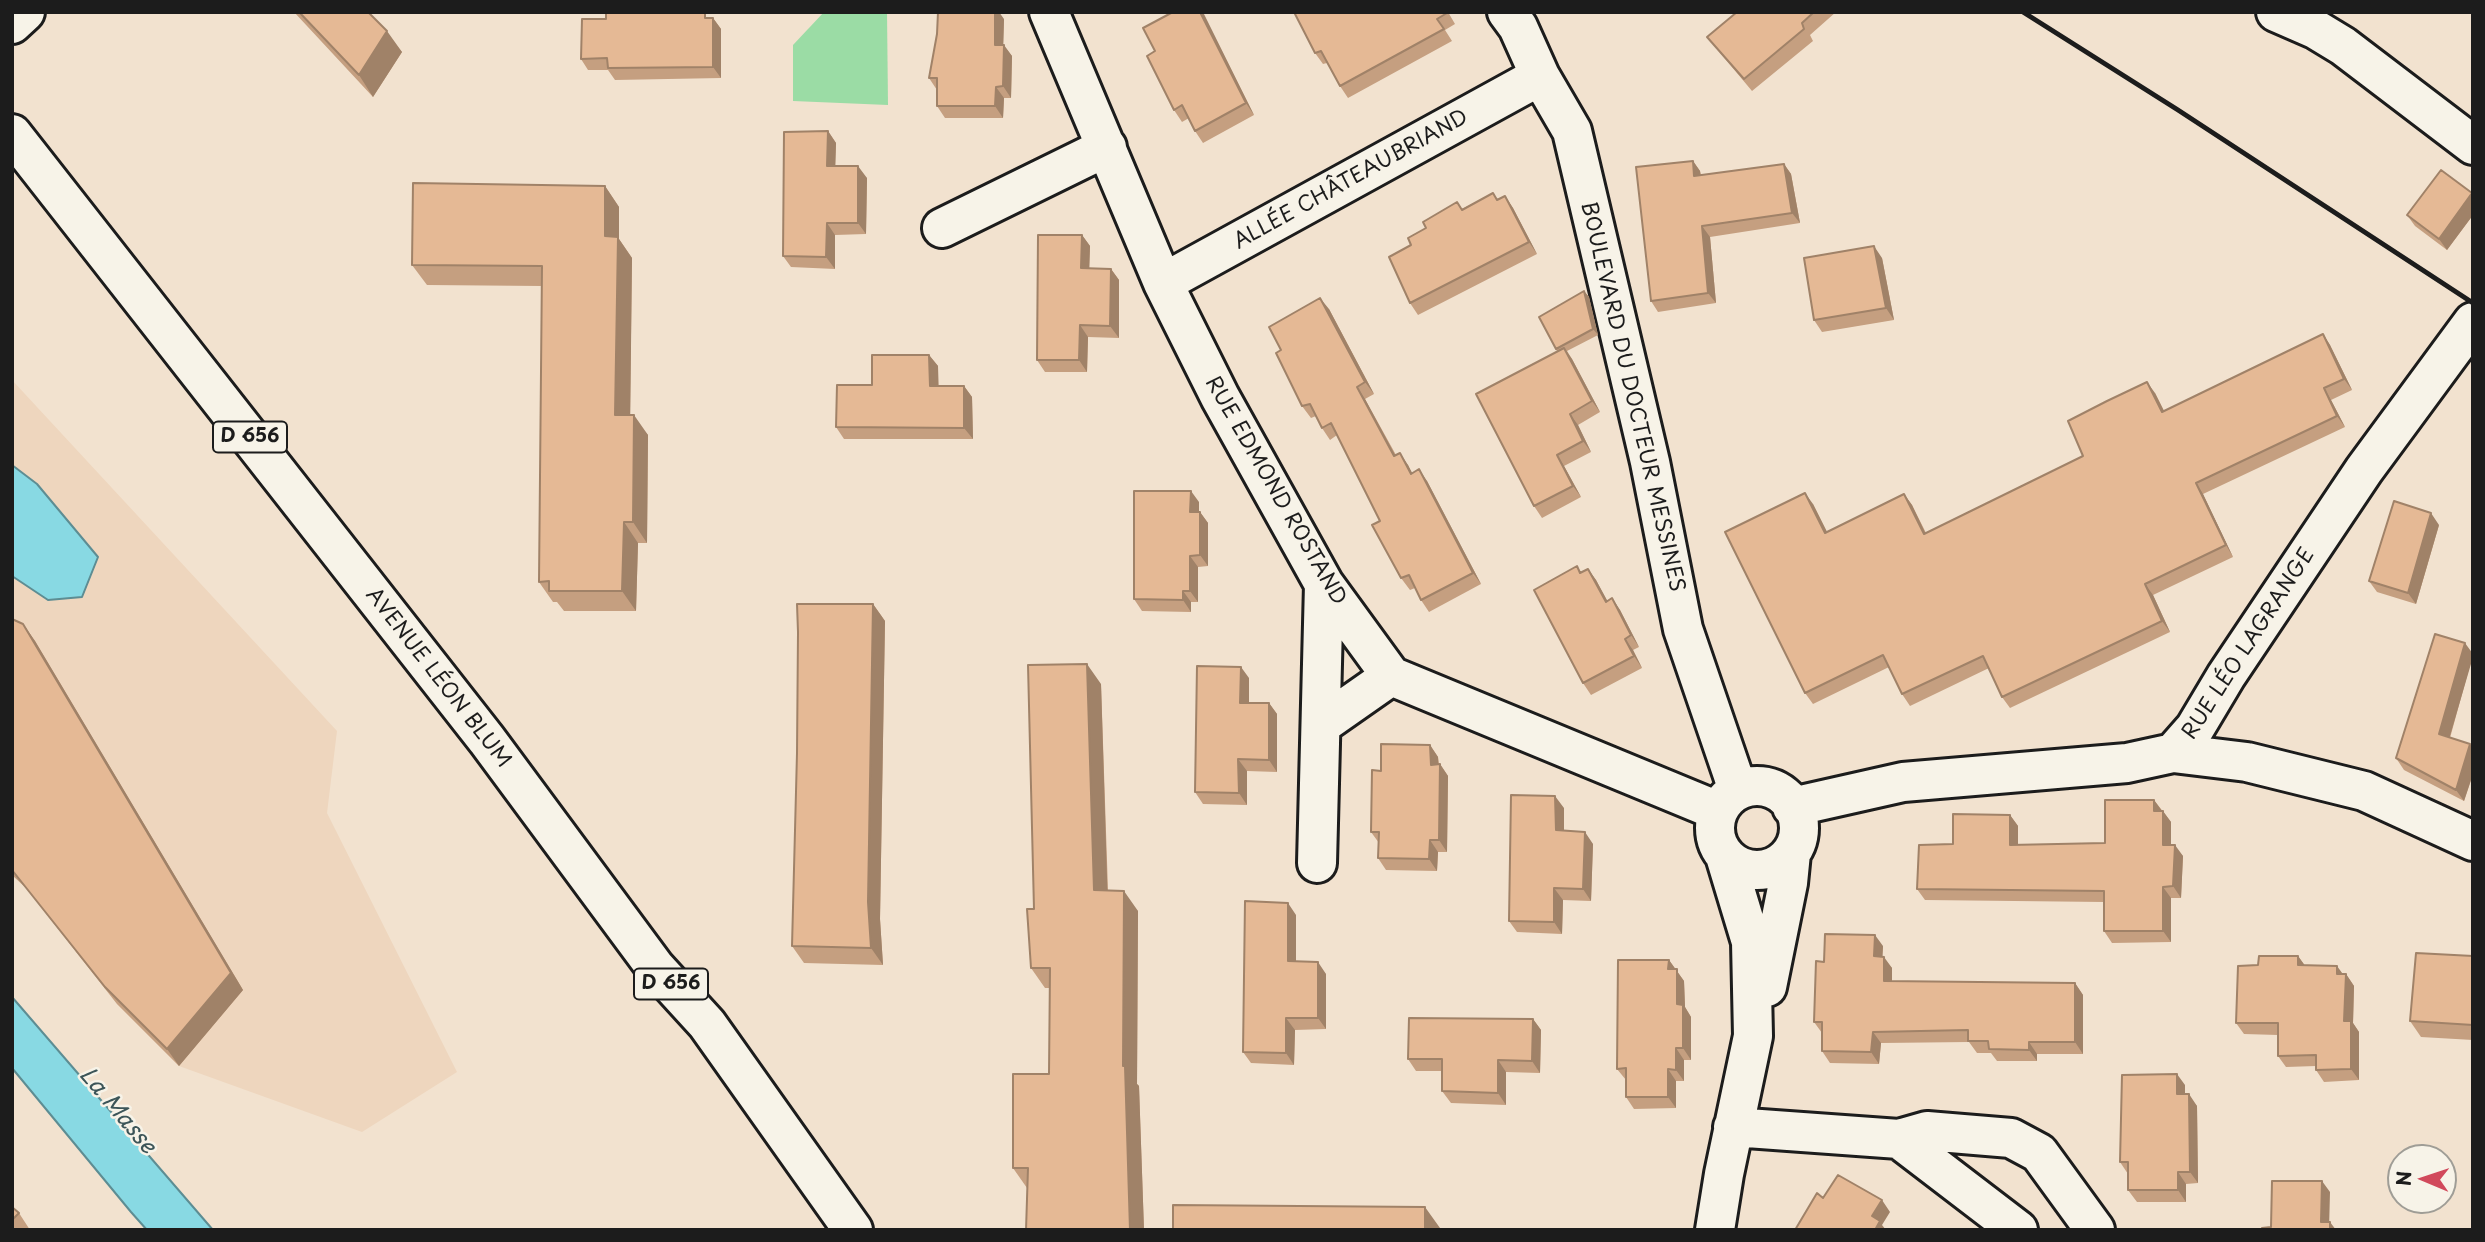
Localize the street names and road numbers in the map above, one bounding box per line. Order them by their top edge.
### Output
street label: ALLÉE CHÂTEAUBRIAND [1229,105,1473,255]
street label: BOULEVARD DU DOCTEUR MESSINES [1575,199,1689,595]
street label: RUE EDMOND ROSTAND [1199,372,1351,610]
road number: D 656 [213,422,287,452]
street label: RUE LÉO LAGRANGE [2178,544,2320,744]
street label: AVENUE LÉON BLUM [360,583,516,773]
road number: D 656 [634,968,708,1000]

